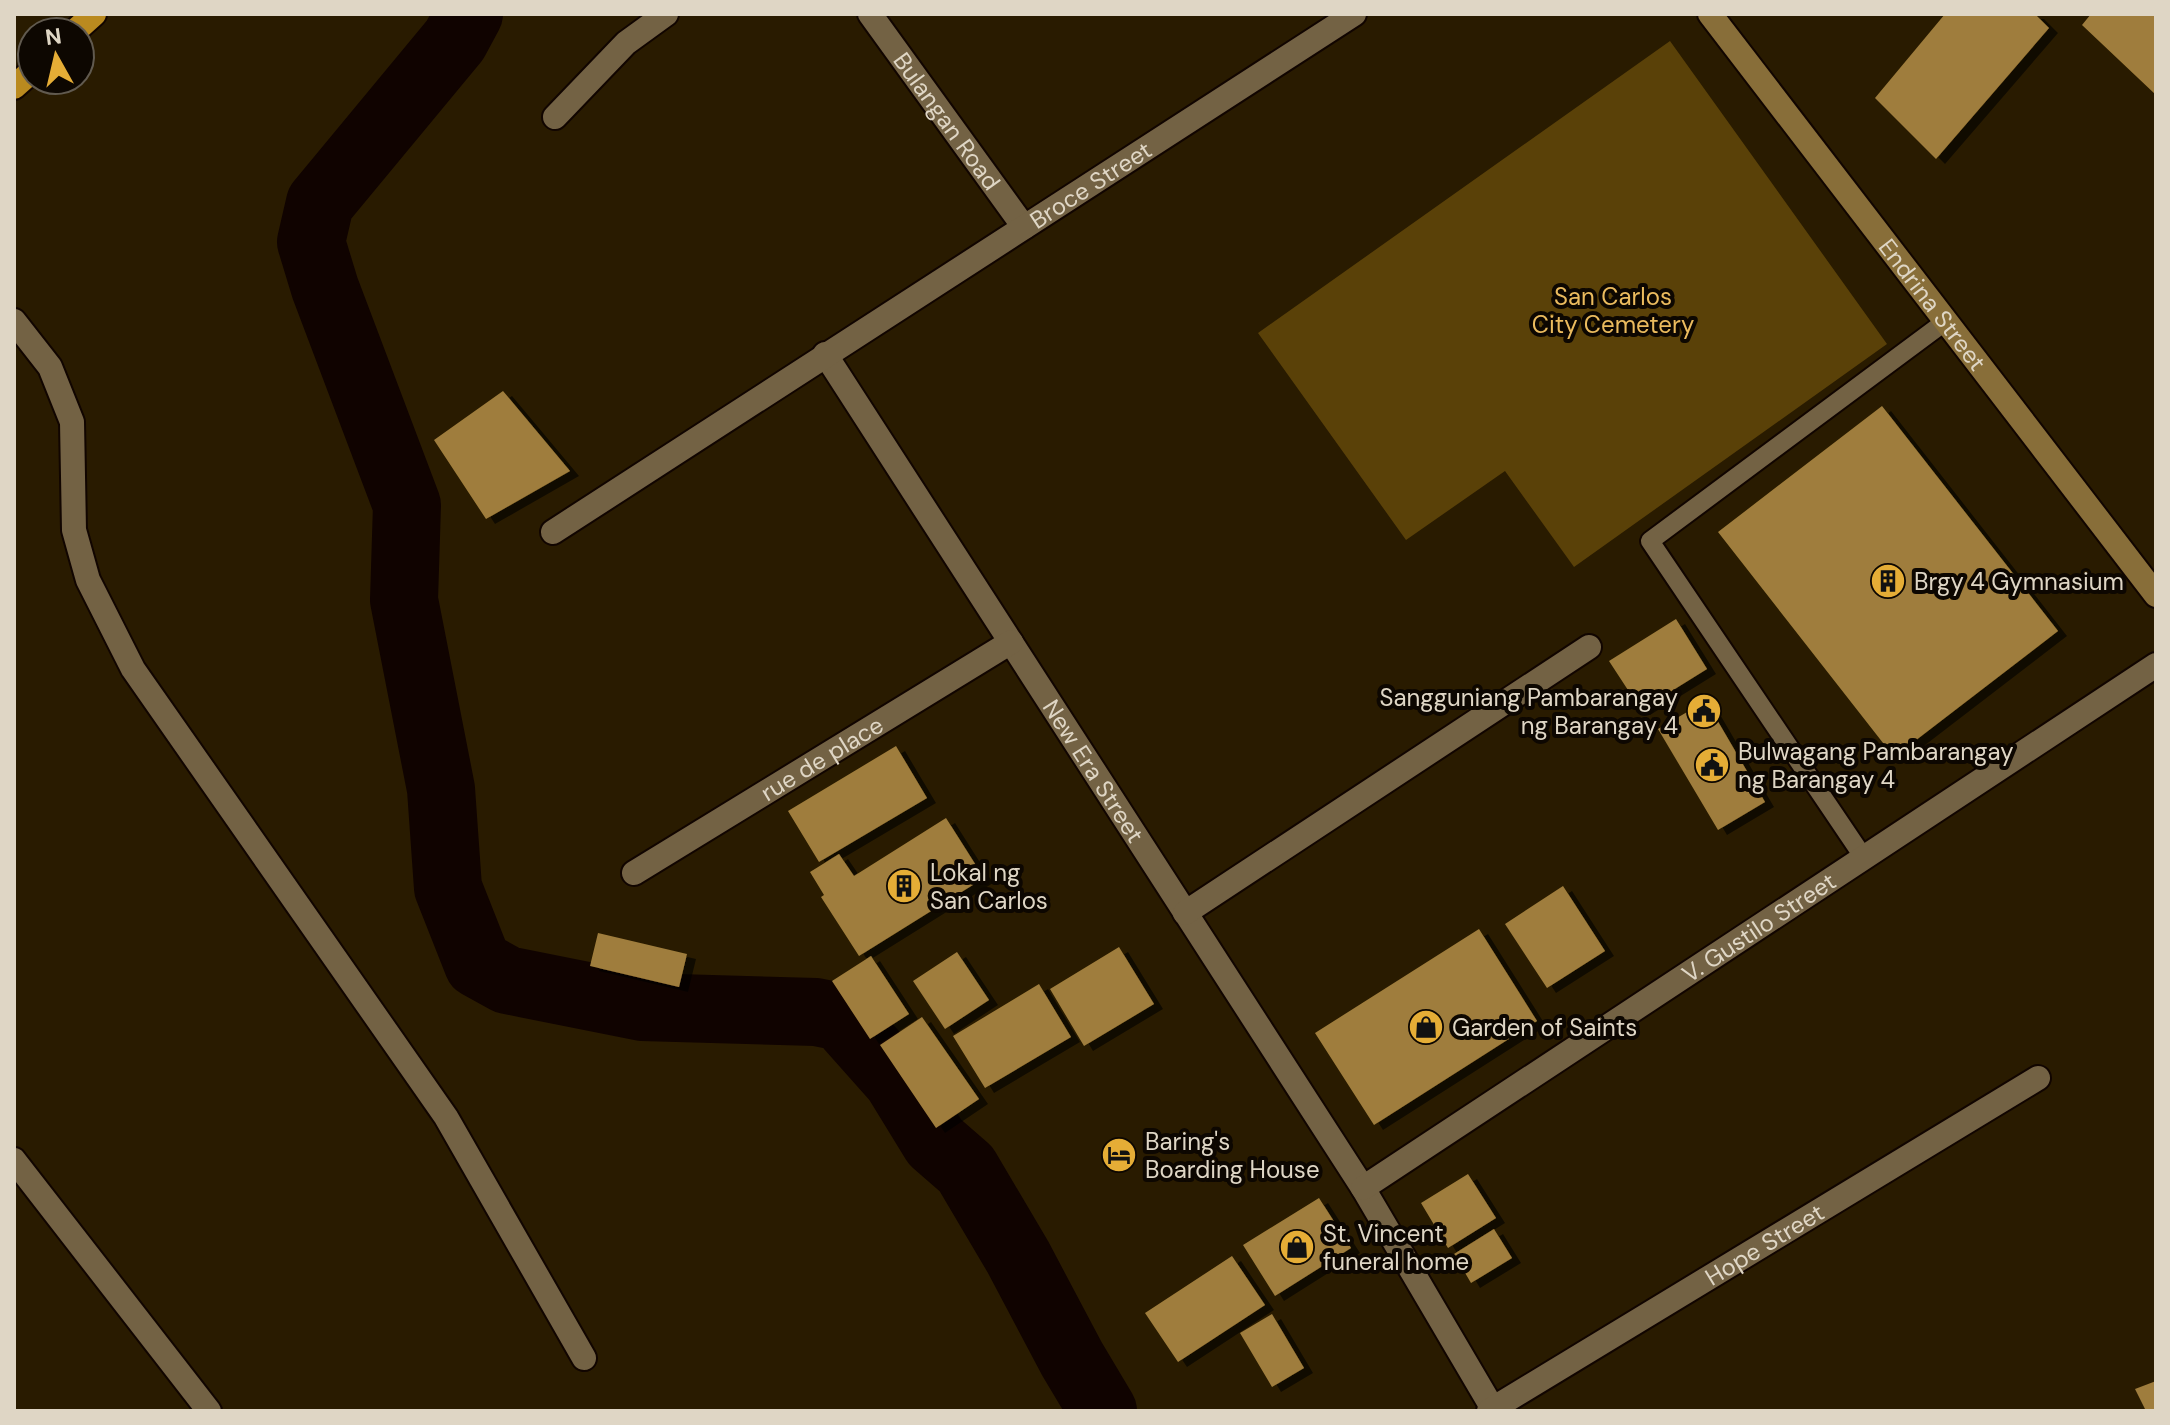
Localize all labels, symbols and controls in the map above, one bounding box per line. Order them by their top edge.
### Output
north arrow [16,16,96,96]
text: N [43,21,63,52]
street label: Bulangan Road [887,46,1008,196]
street label: Broce Street [1024,134,1157,235]
street label: Endrina Street [1872,232,1993,377]
park label: San Carlos City Cemetery [1532,281,1694,340]
building icon: Brgy 4 Gymnasium [1869,562,1907,600]
place label: Brgy 4 Gymnasium [1914,566,2124,597]
place label: Sangguniang Pambarangay ng Barangay 4 [1380,682,1678,741]
public building icon: Sangguniang Pambarangay ng Barangay 4 [1685,692,1723,730]
street label: New Era Street [1036,693,1151,848]
street label: rue de place [754,709,889,807]
place label: Bulwagang Pambarangay ng Barangay 4 [1738,736,2014,795]
public building icon: Bulwagang Pambarangay ng Barangay 4 [1693,746,1731,784]
place label: Lokal ng San Carlos [930,857,1048,916]
street label: V. Gustilo Street [1676,865,1842,989]
building icon: Lokal ng San Carlos [885,867,923,905]
shop icon: Garden of Saints [1407,1008,1445,1046]
place label: Garden of Saints [1452,1012,1637,1043]
place label: Baring's Boarding House [1145,1126,1320,1185]
hotel icon: Baring's Boarding House [1100,1136,1138,1174]
street label: Hope Street [1699,1196,1830,1292]
place label: St. Vincent funeral home [1323,1218,1469,1277]
shop icon: St. Vincent funeral home [1278,1228,1316,1266]

